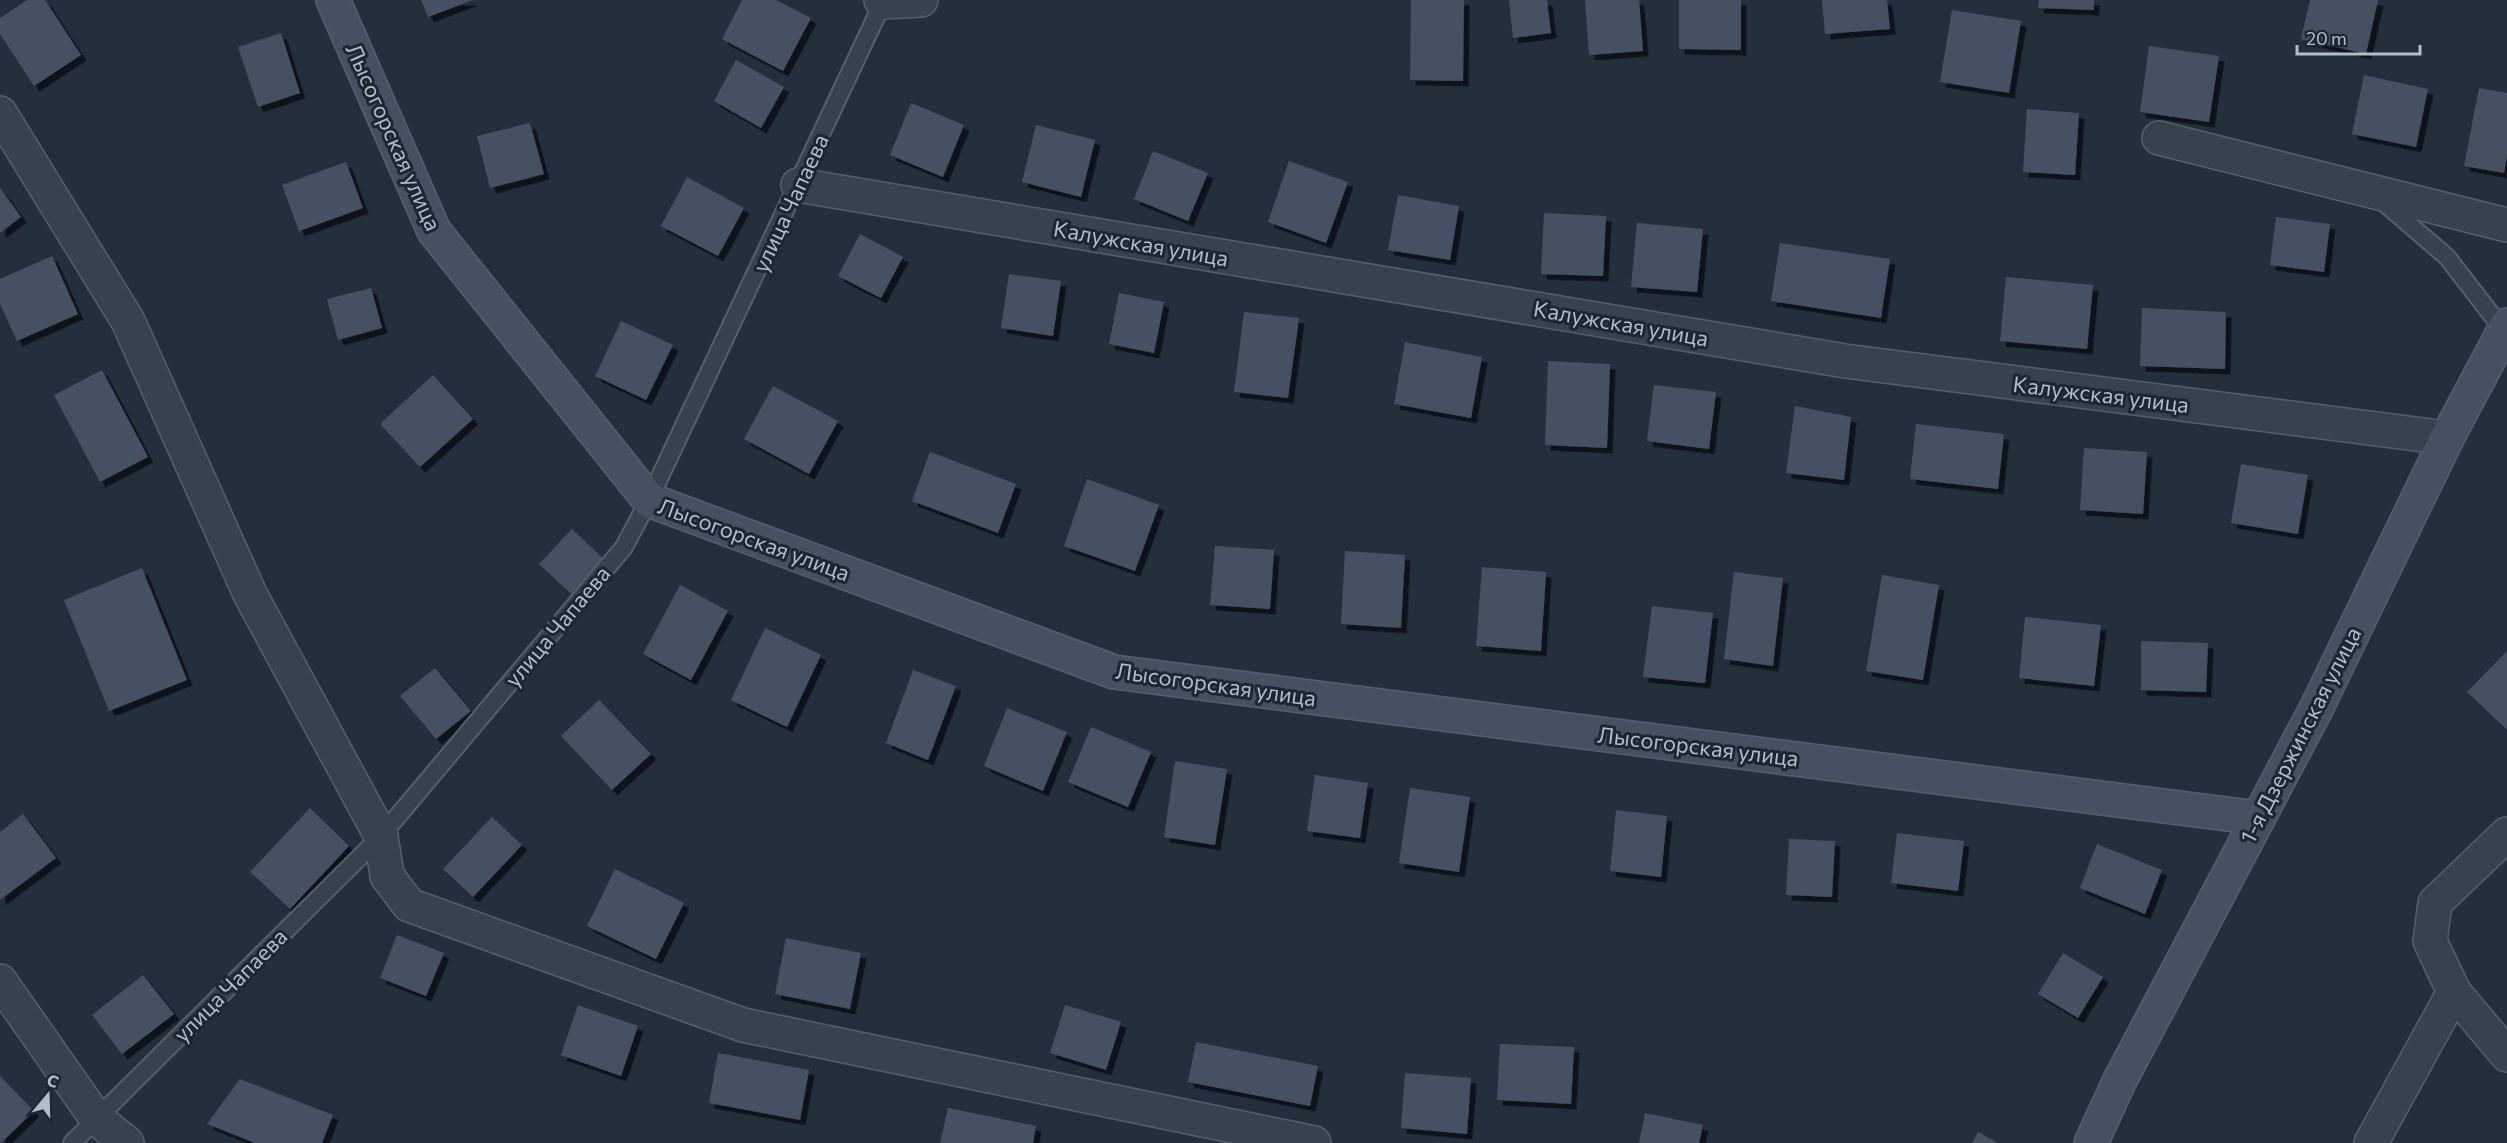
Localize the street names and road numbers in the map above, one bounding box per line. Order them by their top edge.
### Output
street label: Лысогорская улица [341,39,447,235]
street label: улица Чапаева [746,130,834,276]
street label: Калужская улица [1051,214,1231,272]
street label: Калужская улица [1531,294,1711,352]
street label: Калужская улица [2011,370,2191,418]
street label: Лысогорская улица [654,492,854,586]
street label: улица Чапаева [499,560,615,692]
street label: 1-я Дзержинская улица [2234,622,2366,848]
street label: Лысогорская улица [1114,657,1318,711]
street label: Лысогорская улица [1596,720,1800,772]
street label: улица Чапаева [168,923,292,1047]

